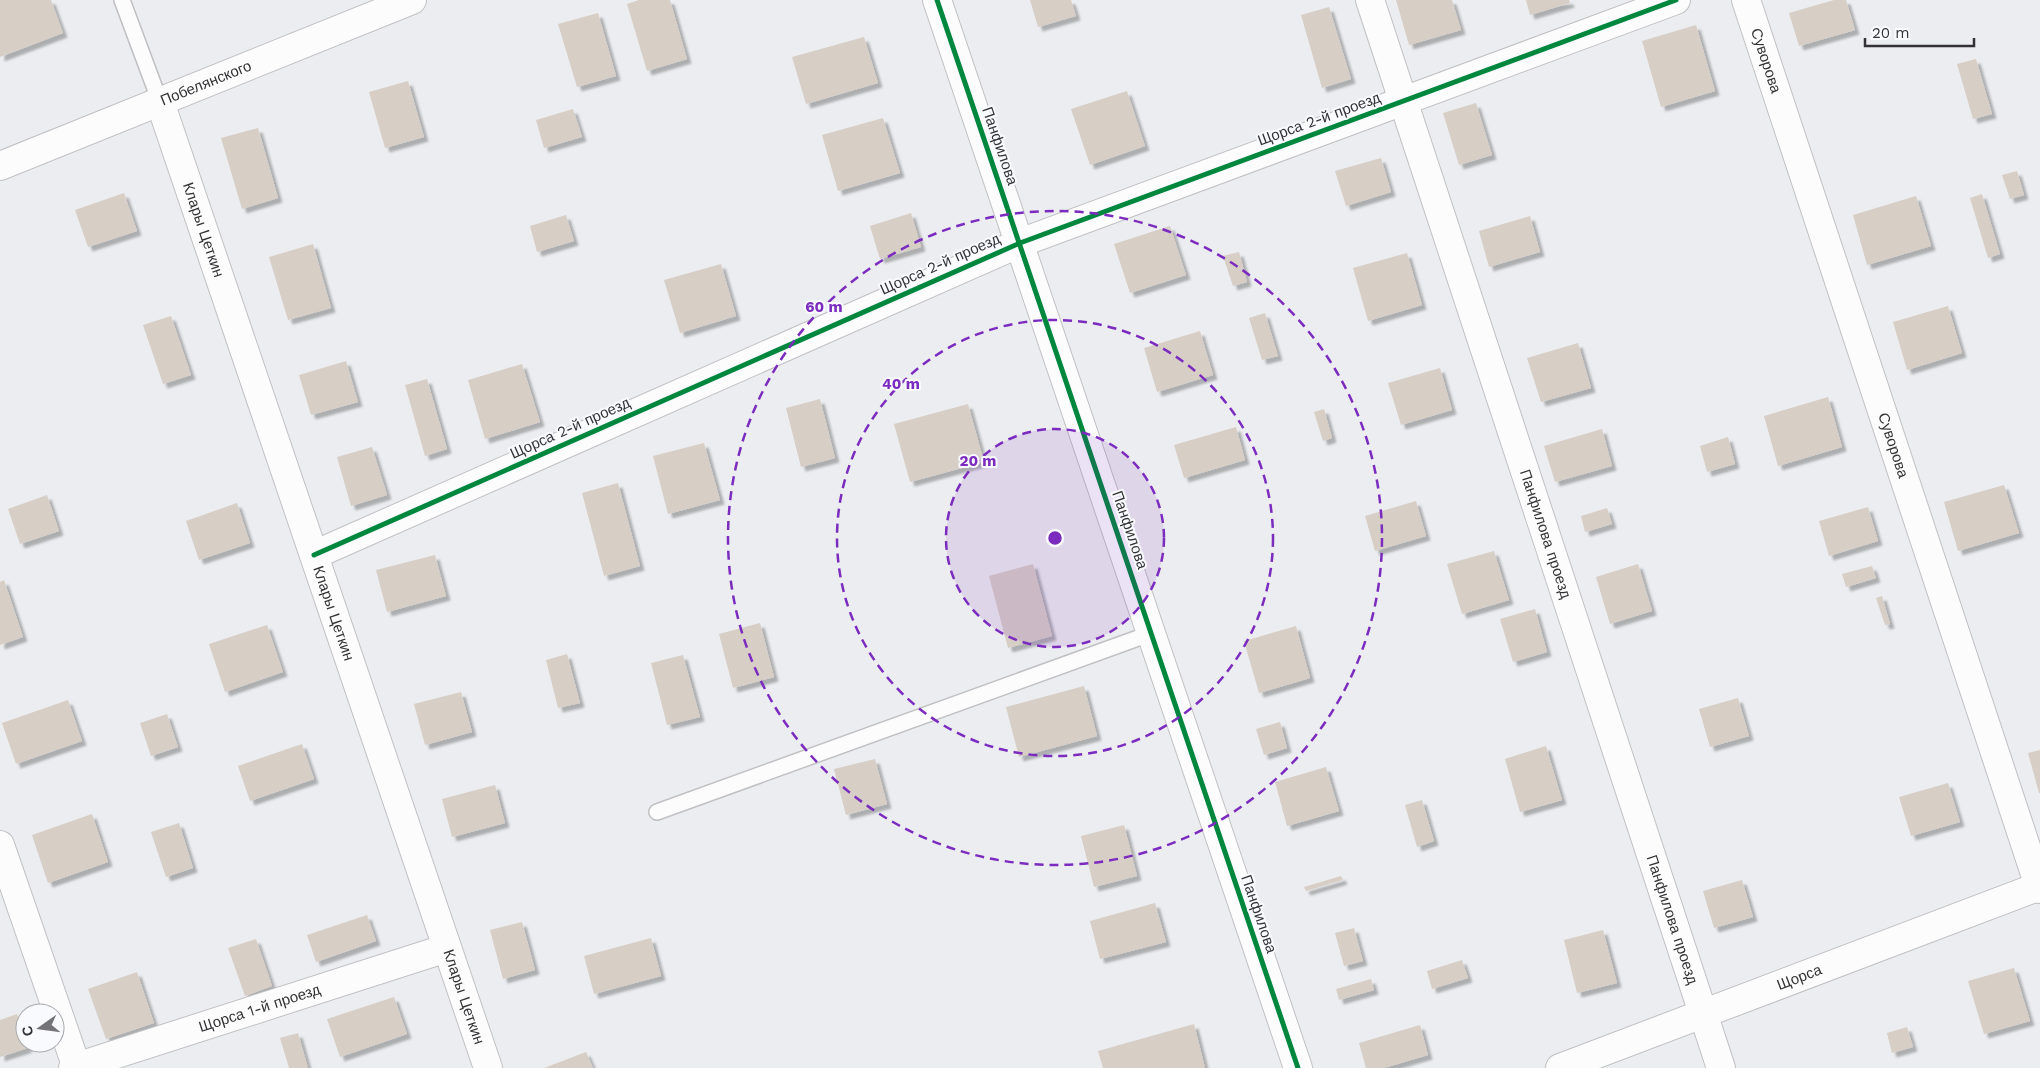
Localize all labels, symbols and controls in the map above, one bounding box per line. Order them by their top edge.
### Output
scale bar [1865,15,1974,47]
text: 20 m [1872,24,1910,42]
street label: Суворова [1747,26,1785,96]
street label: Побелянского [158,57,254,109]
street label: Щорса 2-й проезд [1255,88,1383,150]
street label: Панфилова [978,105,1022,188]
street label: Клары Цеткин [179,180,228,280]
street label: Щорса 2-й проезд [877,229,1003,299]
text: 60 m [805,298,843,316]
text: 40 m [882,375,920,393]
street label: Щорса 2-й проезд [507,393,633,463]
street label: Суворова [1874,410,1913,481]
text: 20 m [959,452,997,470]
street label: Панфилова проезд [1516,467,1575,601]
street label: Панфилова [1108,489,1152,572]
centre of rings [1046,529,1064,547]
street label: Клары Цеткин [309,563,358,663]
street label: Панфилова проезд [1643,853,1702,987]
street label: Панфилова [1237,873,1281,956]
street label: Клары Цеткин [439,947,488,1047]
street label: Щорса [1774,960,1825,994]
street label: Щорса 1-й проезд [197,980,323,1036]
north arrow [15,1003,65,1053]
text: С [18,1024,36,1038]

